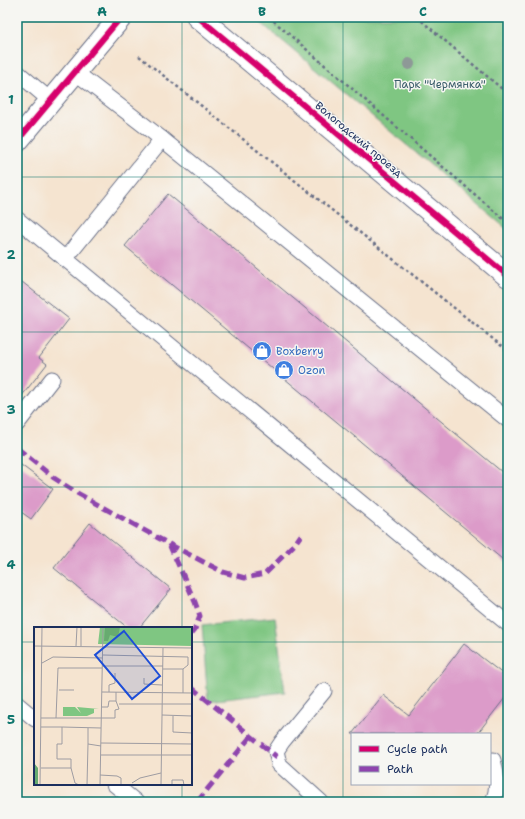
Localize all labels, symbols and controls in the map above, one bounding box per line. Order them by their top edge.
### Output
text: A [97,3,107,20]
text: B [258,3,266,20]
text: C [419,3,427,20]
park label: Парк "Чермянка" [394,77,486,92]
text: 1 [8,91,14,108]
street label: Вологодский проезд [312,98,406,180]
text: 2 [6,246,16,263]
shop icon: Boxberry [251,340,273,362]
place label: Boxberry [276,344,323,359]
shop icon: Ozon [273,359,295,381]
place label: Ozon [298,363,326,378]
text: 3 [6,401,16,418]
text: 4 [6,556,16,573]
inset map [34,627,192,785]
text: 5 [7,711,15,728]
legend [351,733,491,785]
text: Cycle path [387,741,448,757]
text: Path [387,761,413,777]

